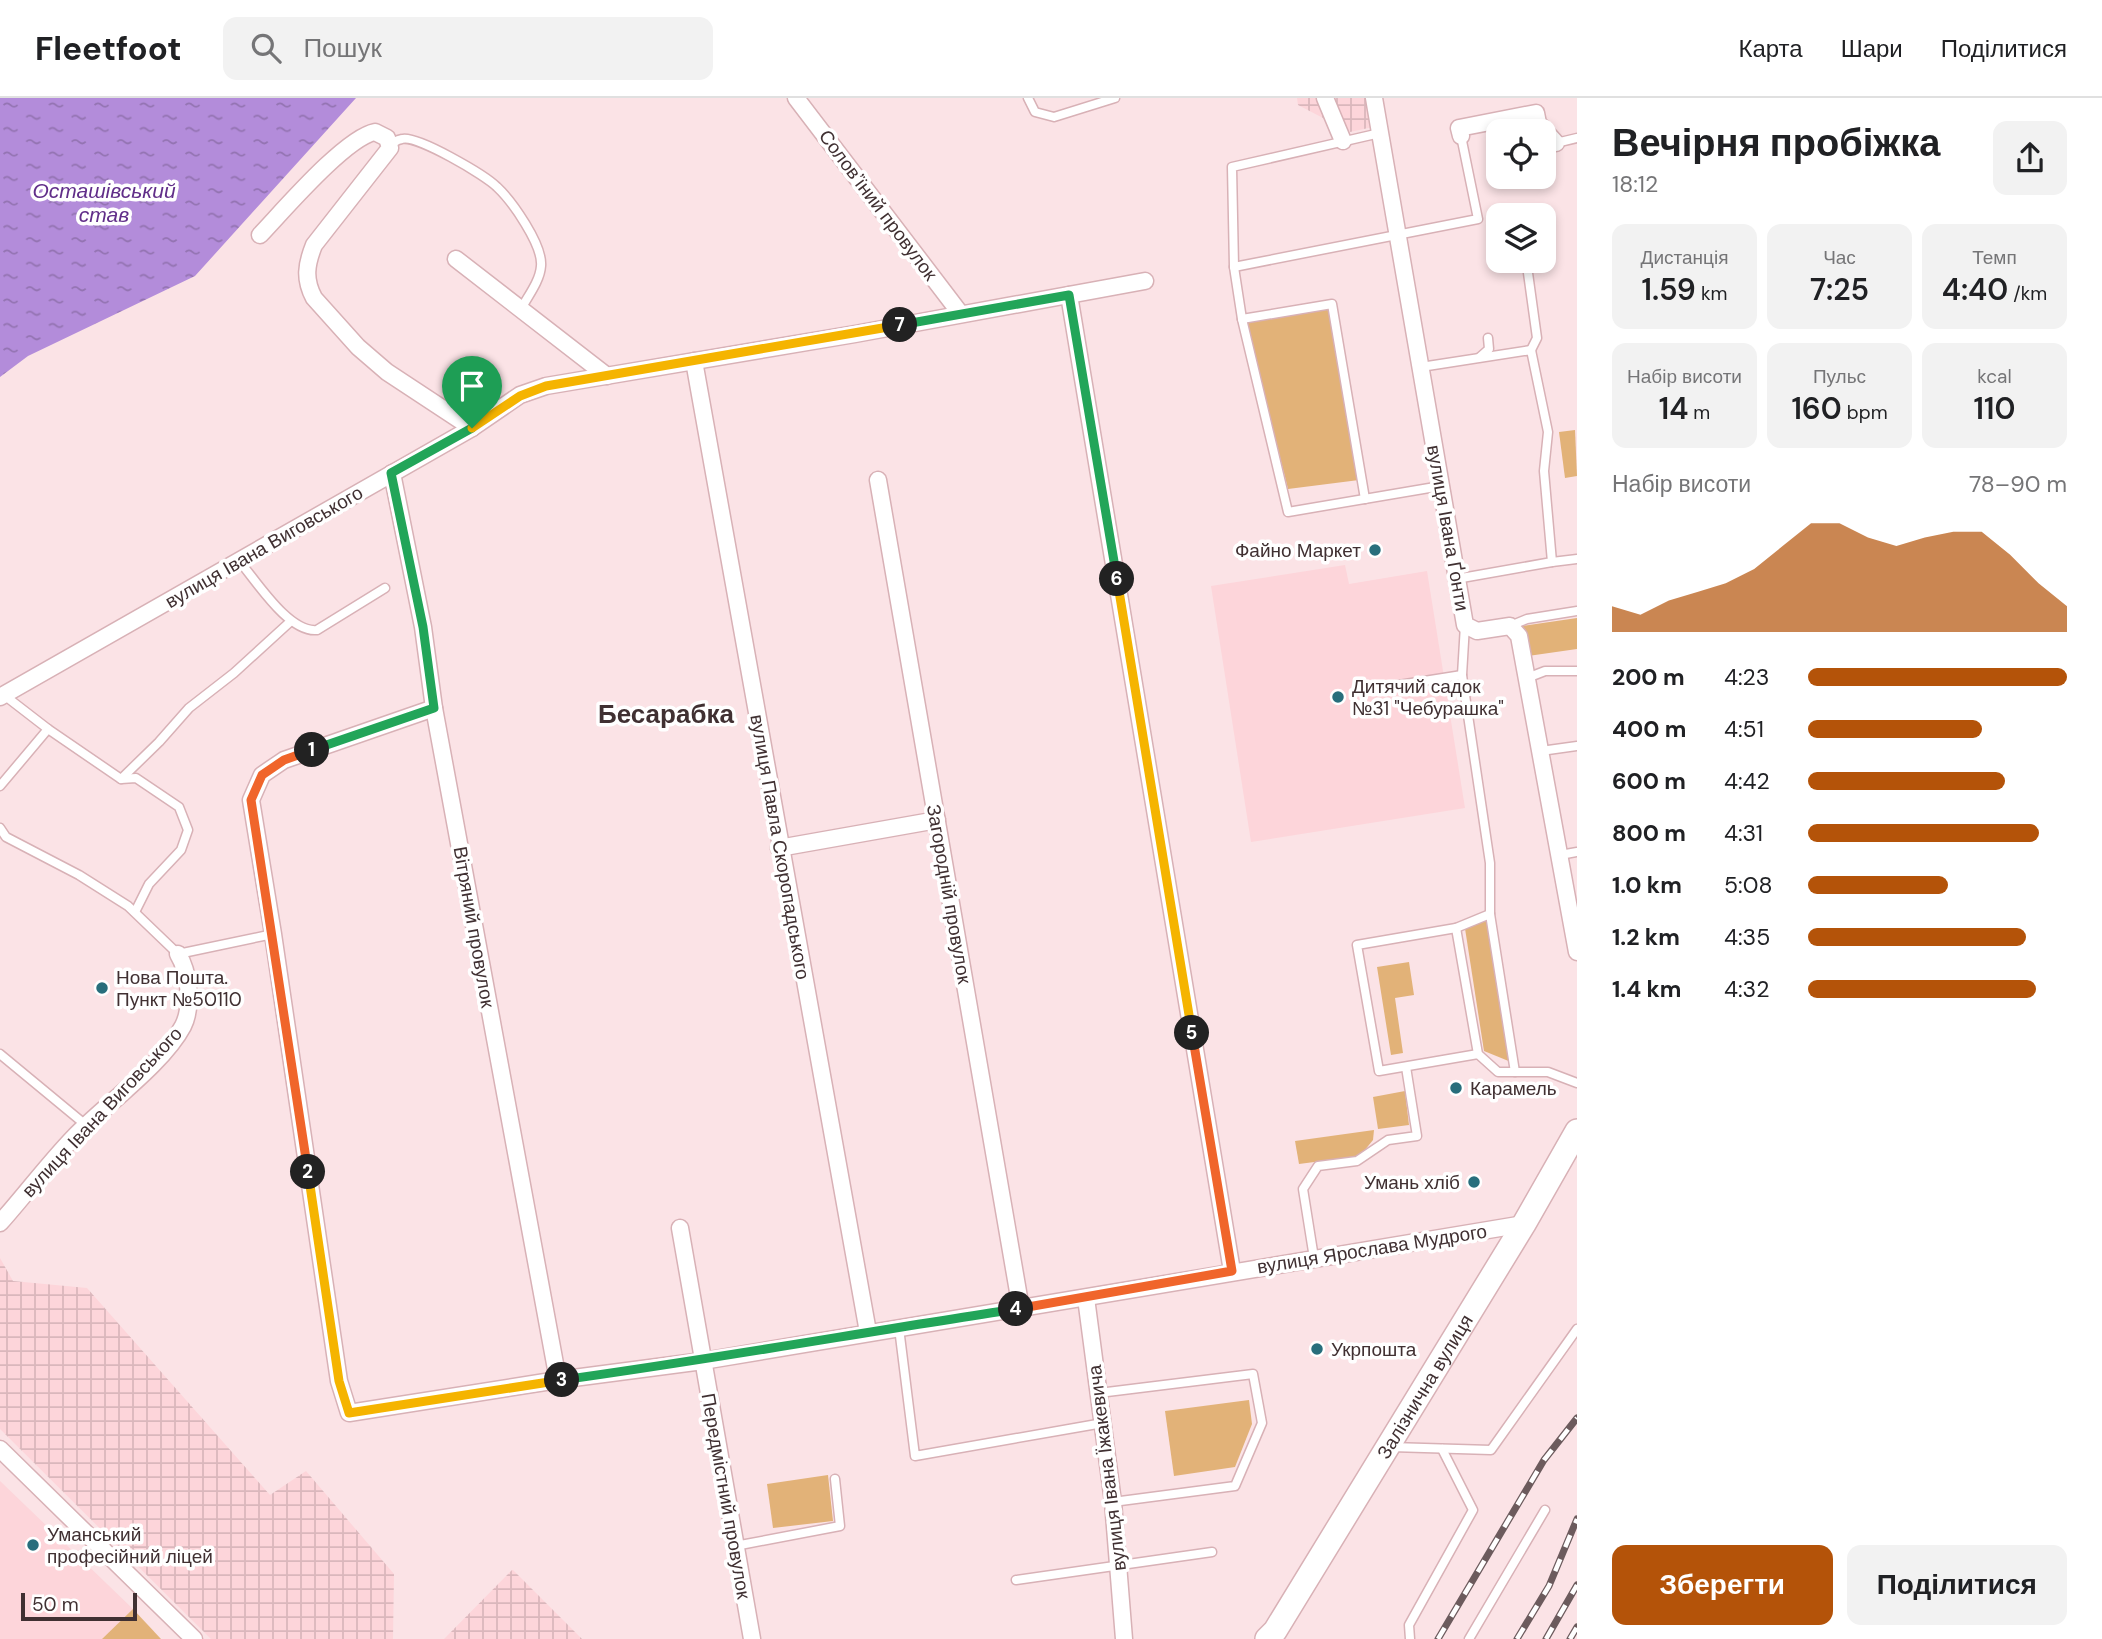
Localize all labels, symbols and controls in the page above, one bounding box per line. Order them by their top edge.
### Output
search box [223,17,713,80]
text: Fleetfoot [35,27,181,70]
icon: search [247,29,285,67]
text: Пошук [303,31,382,65]
text: Карта [1738,33,1803,64]
text: Шари [1841,33,1903,64]
text: Поділитися [1941,33,2067,64]
text: Вечірня пробіжка [1612,118,1940,168]
map controls [1486,119,1556,273]
button: locate [1486,119,1556,189]
button: share [1993,121,2067,195]
street label: Соловʼїний провулок [813,125,943,286]
text: 18:12 [1612,169,1658,199]
water label: Осташівський став [32,177,176,229]
button: layers [1486,203,1556,273]
text: Дистанція [1641,245,1728,270]
text: Час [1823,245,1856,270]
text: Темп [1972,245,2017,270]
text: 1.59 [1642,270,1696,309]
text: 7:25 [1810,270,1869,309]
text: 4:40 [1942,270,2008,309]
text: km [1696,281,1727,306]
text: /km [2008,281,2047,306]
pin: 7 [883,308,918,342]
text: 7 [894,312,905,337]
pin [442,356,502,428]
text: Набір висоти [1627,364,1742,389]
text: Пульс [1813,364,1866,389]
text: kcal [1977,364,2012,389]
icon: arrive [453,367,491,405]
text: 14 [1659,389,1688,428]
text: 160 [1791,389,1842,428]
text: 110 [1974,389,2015,428]
text: m [1688,400,1710,425]
text: bpm [1842,400,1888,425]
street label: вулиця Івана Ґонти [1421,443,1475,613]
text: Набір висоти [1612,469,1751,499]
text: 78–90 m [1969,469,2067,499]
street label: вулиця Івана Виговського [161,480,367,614]
place label: Файно Маркет [1235,538,1361,563]
marker: Файно Маркет [1367,542,1383,558]
pin: 6 [1100,561,1134,596]
text: 6 [1110,566,1123,591]
text: 200 m [1612,662,1685,692]
text: 4:23 [1724,662,1769,692]
place label: Дитячий садок №31 "Чебурашка" [1352,674,1504,721]
marker: Дитячий садок №31 "Чебурашка" [1330,689,1346,705]
district label: Бесарабка [598,697,734,731]
street label: вулиця Павла Скоропадського [744,713,816,981]
text: 400 m [1612,714,1686,744]
text: 4:51 [1724,714,1764,744]
pin: 1 [294,732,330,768]
text: 1 [308,737,315,762]
text: 600 m [1612,766,1686,796]
text: 4:42 [1724,766,1770,796]
street label: Загородній провулок [921,802,977,986]
text: 800 m [1612,818,1686,848]
text: 4:31 [1724,818,1763,848]
street label: Вітряний провулок [448,844,501,1010]
text: 1.0 km [1612,870,1682,900]
text: 5:08 [1724,870,1772,900]
text: 1.2 km [1612,922,1680,952]
text: 4:35 [1724,922,1770,952]
place label: Нова Пошта. Пункт №50110 [116,965,242,1012]
text: 1.4 km [1612,974,1681,1004]
text: 4:32 [1724,974,1769,1004]
marker: Нова Пошта. Пункт №50110 [94,980,110,996]
pin: 5 [1174,1016,1210,1051]
text: 5 [1186,1020,1197,1045]
street label: вулиця Івана Виговського [16,1021,188,1203]
place label: Карамель [1470,1076,1557,1101]
marker: Карамель [1448,1080,1464,1096]
pin: 2 [290,1154,326,1190]
text: 2 [302,1159,313,1184]
place label: Умань хліб [1364,1170,1460,1195]
marker: Умань хліб [1466,1174,1482,1190]
street label: вулиця Ярослава Мудрого [1255,1218,1489,1280]
pin: 4 [998,1292,1034,1326]
text: 4 [1009,1296,1022,1321]
street label: Залізнична вулиця [1371,1310,1478,1463]
place label: Укрпошта [1331,1337,1417,1362]
marker: Укрпошта [1309,1341,1325,1357]
pin: 3 [544,1362,580,1398]
street label: вулиця Івана Їжакевича [1082,1363,1132,1572]
text: 3 [556,1367,567,1392]
street label: Передмістний провулок [696,1391,757,1602]
place label: Уманський професійний ліцей [47,1522,213,1569]
marker: Уманський професійний ліцей [25,1537,41,1553]
button: Зберегти [1612,1545,1833,1625]
button: Поділитися [1847,1545,2067,1625]
scale bar [21,1590,136,1622]
text: 50 m [32,1592,79,1617]

